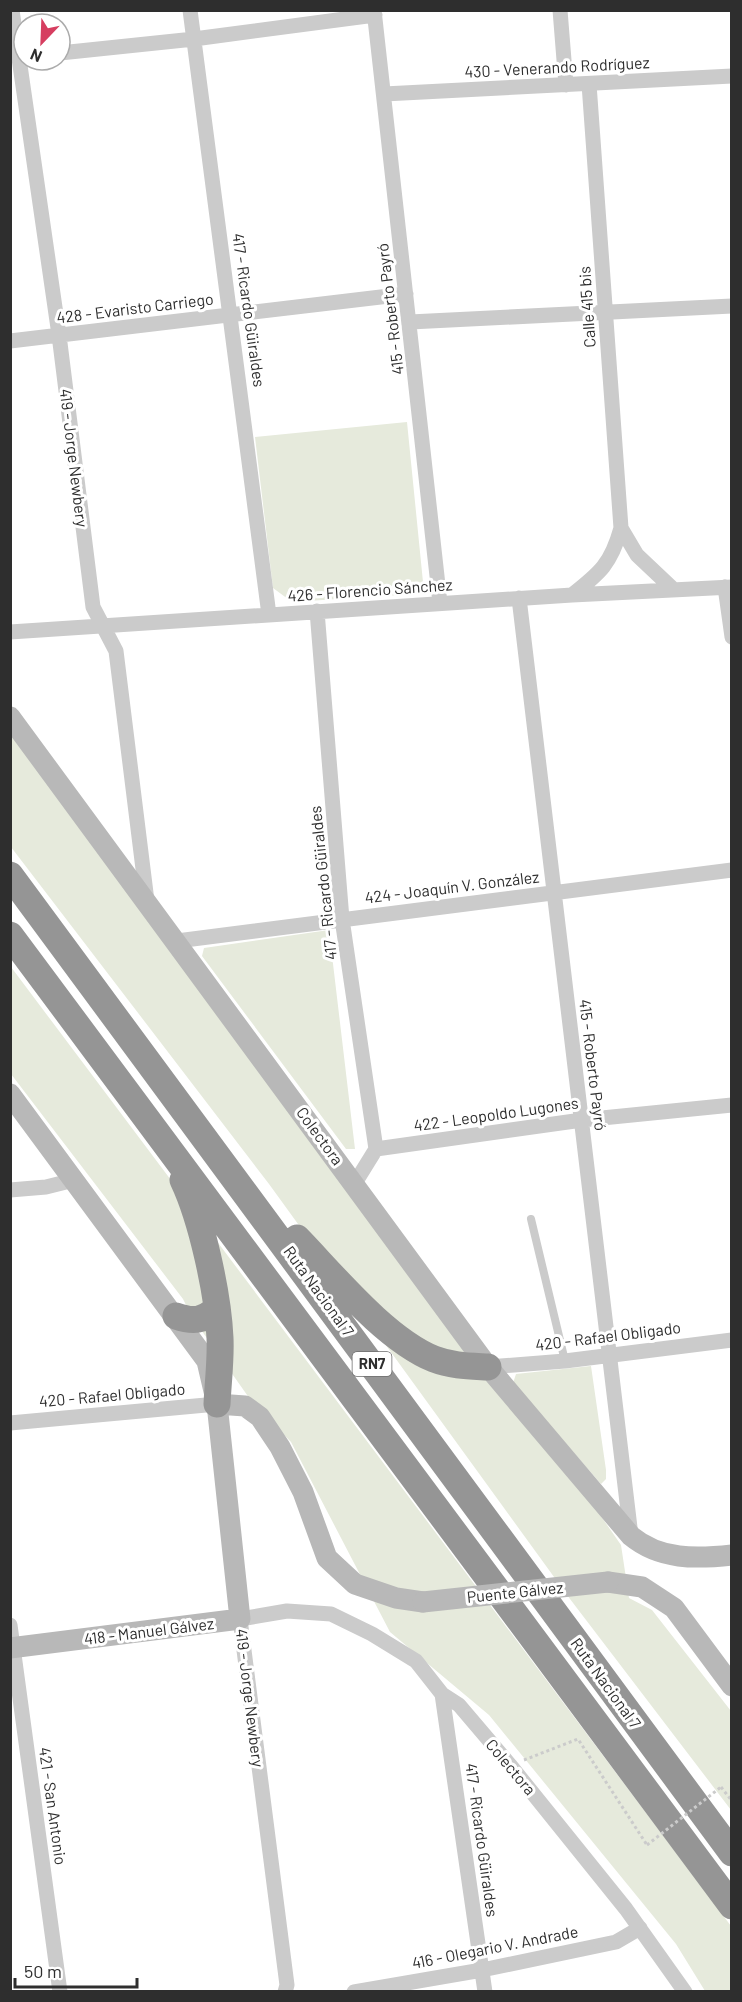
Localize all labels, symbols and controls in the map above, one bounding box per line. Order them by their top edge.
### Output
north arrow [12,12,72,72]
text: N [27,45,45,67]
street label: 430 - Venerando Rodríguez [464,52,650,81]
street label: 417 - Ricardo Güiraldes [229,232,270,388]
street label: 415 - Roberto Payró [372,242,407,376]
street label: Calle 415 bis [574,266,599,348]
street label: 428 - Evaristo Carriego [55,288,215,327]
street label: 419 - Jorge Newbery [57,388,92,529]
street label: 426 - Florencio Sánchez [287,574,453,605]
street label: 417 - Ricardo Güiraldes [305,805,340,961]
street label: 424 - Joaquín V. González [364,866,540,907]
street label: 415 - Roberto Payró [576,998,611,1132]
street label: 422 - Leopoldo Lugones [412,1093,580,1134]
street label: Colectora [293,1103,348,1168]
street label: Ruta Nacional 7 [280,1242,359,1340]
street label: 420 - Rafael Obligado [534,1317,682,1354]
road number: RN7 [352,1352,392,1376]
street label: 420 - Rafael Obligado [38,1379,186,1410]
street label: Puente Gálvez [466,1577,564,1606]
street label: 418 - Manuel Gálvez [83,1613,215,1648]
street label: 419 - Jorge Newbery [233,1628,268,1769]
street label: Ruta Nacional 7 [567,1634,646,1732]
street label: Colectora [483,1735,540,1799]
street label: 421 - San Antonio [36,1746,71,1866]
street label: 417 - Ricardo Güiraldes [462,1762,503,1918]
street label: 416 - Olegario V. Andrade [410,1921,580,1972]
scale bar [15,1951,136,1989]
text: 50 m [24,1960,62,1982]

